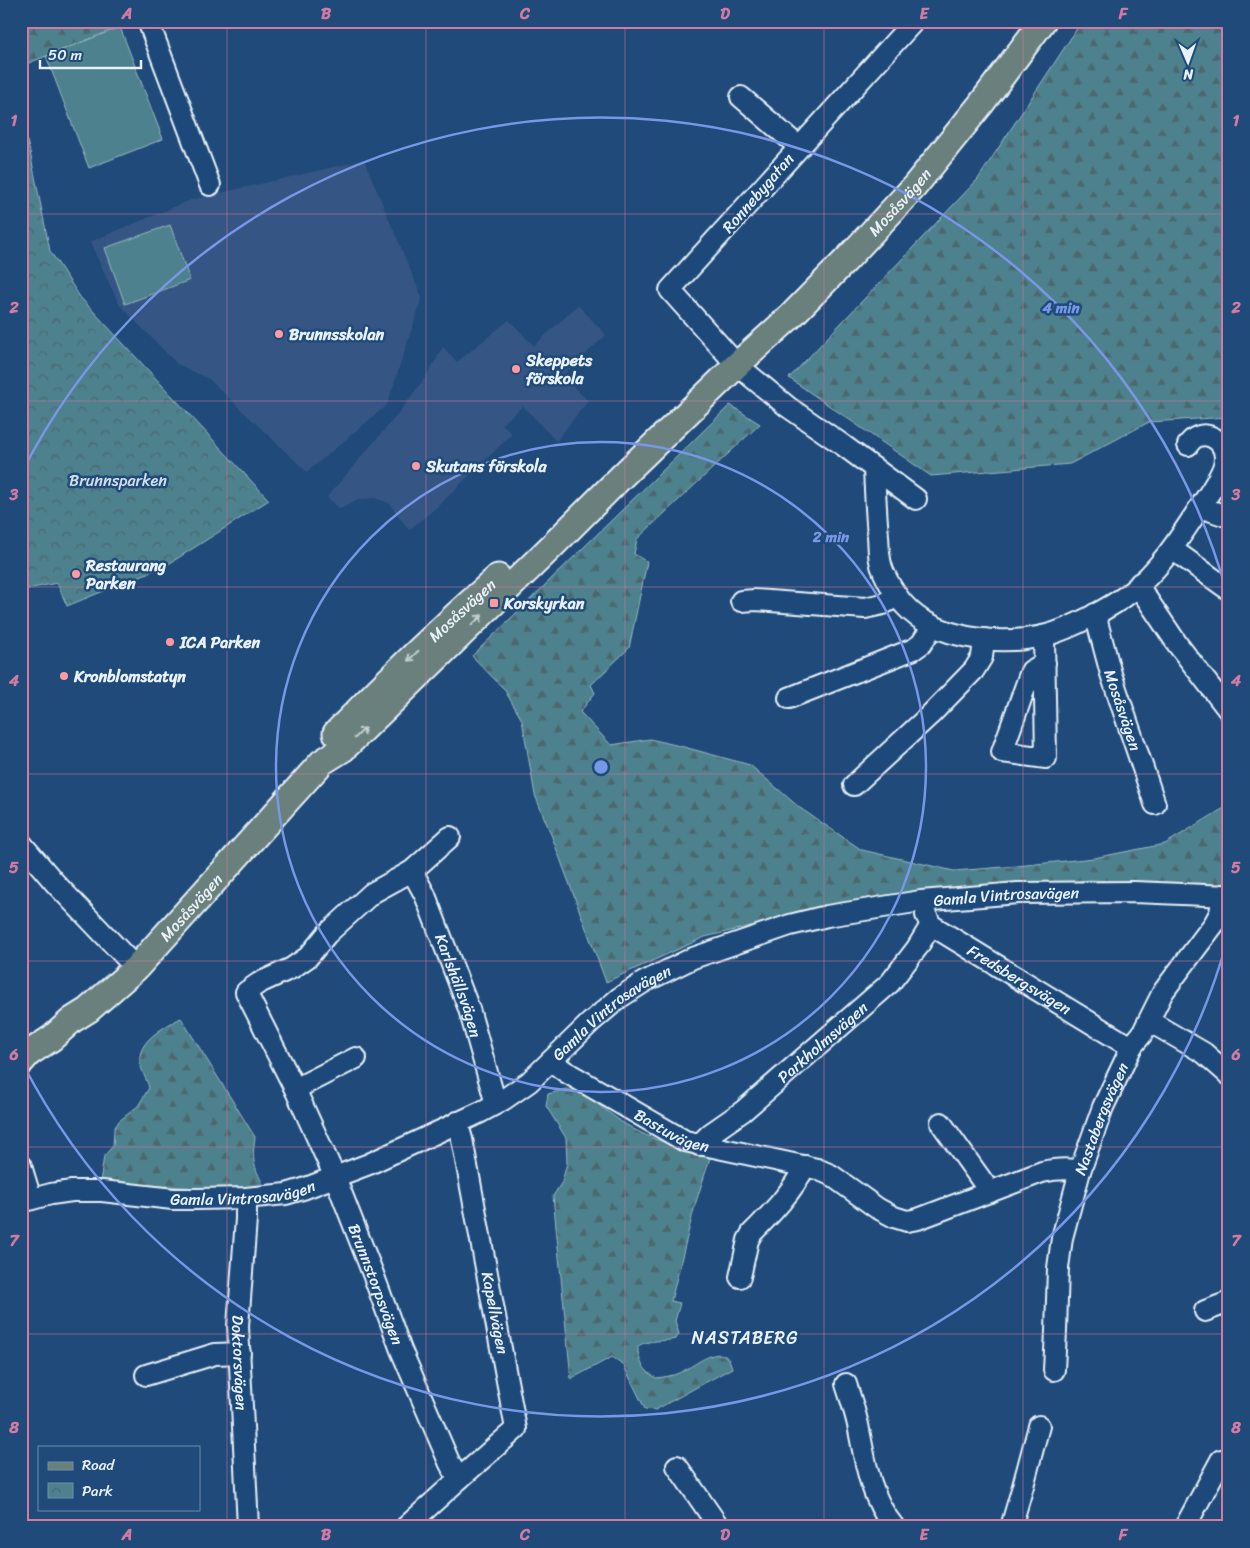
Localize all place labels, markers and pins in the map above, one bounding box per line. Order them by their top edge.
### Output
place label: Brunnsskolan [289,320,384,349]
marker: Brunnsskolan [273,328,285,340]
place label: Skeppets förskola [525,346,593,393]
marker: Skeppets förskola [510,363,522,375]
place label: Skutans förskola [425,452,548,481]
marker: Skutans förskola [410,460,422,472]
place label: Restaurang Parken [85,551,167,598]
marker: Restaurang Parken [70,568,82,580]
place label: Korskyrkan [503,589,585,618]
marker: Korskyrkan [488,597,500,609]
place label: ICA Parken [179,628,261,657]
marker: ICA Parken [164,636,176,648]
place label: Kronblomstatyn [73,662,186,691]
marker: Kronblomstatyn [58,670,70,682]
centre of rings [592,758,610,776]

